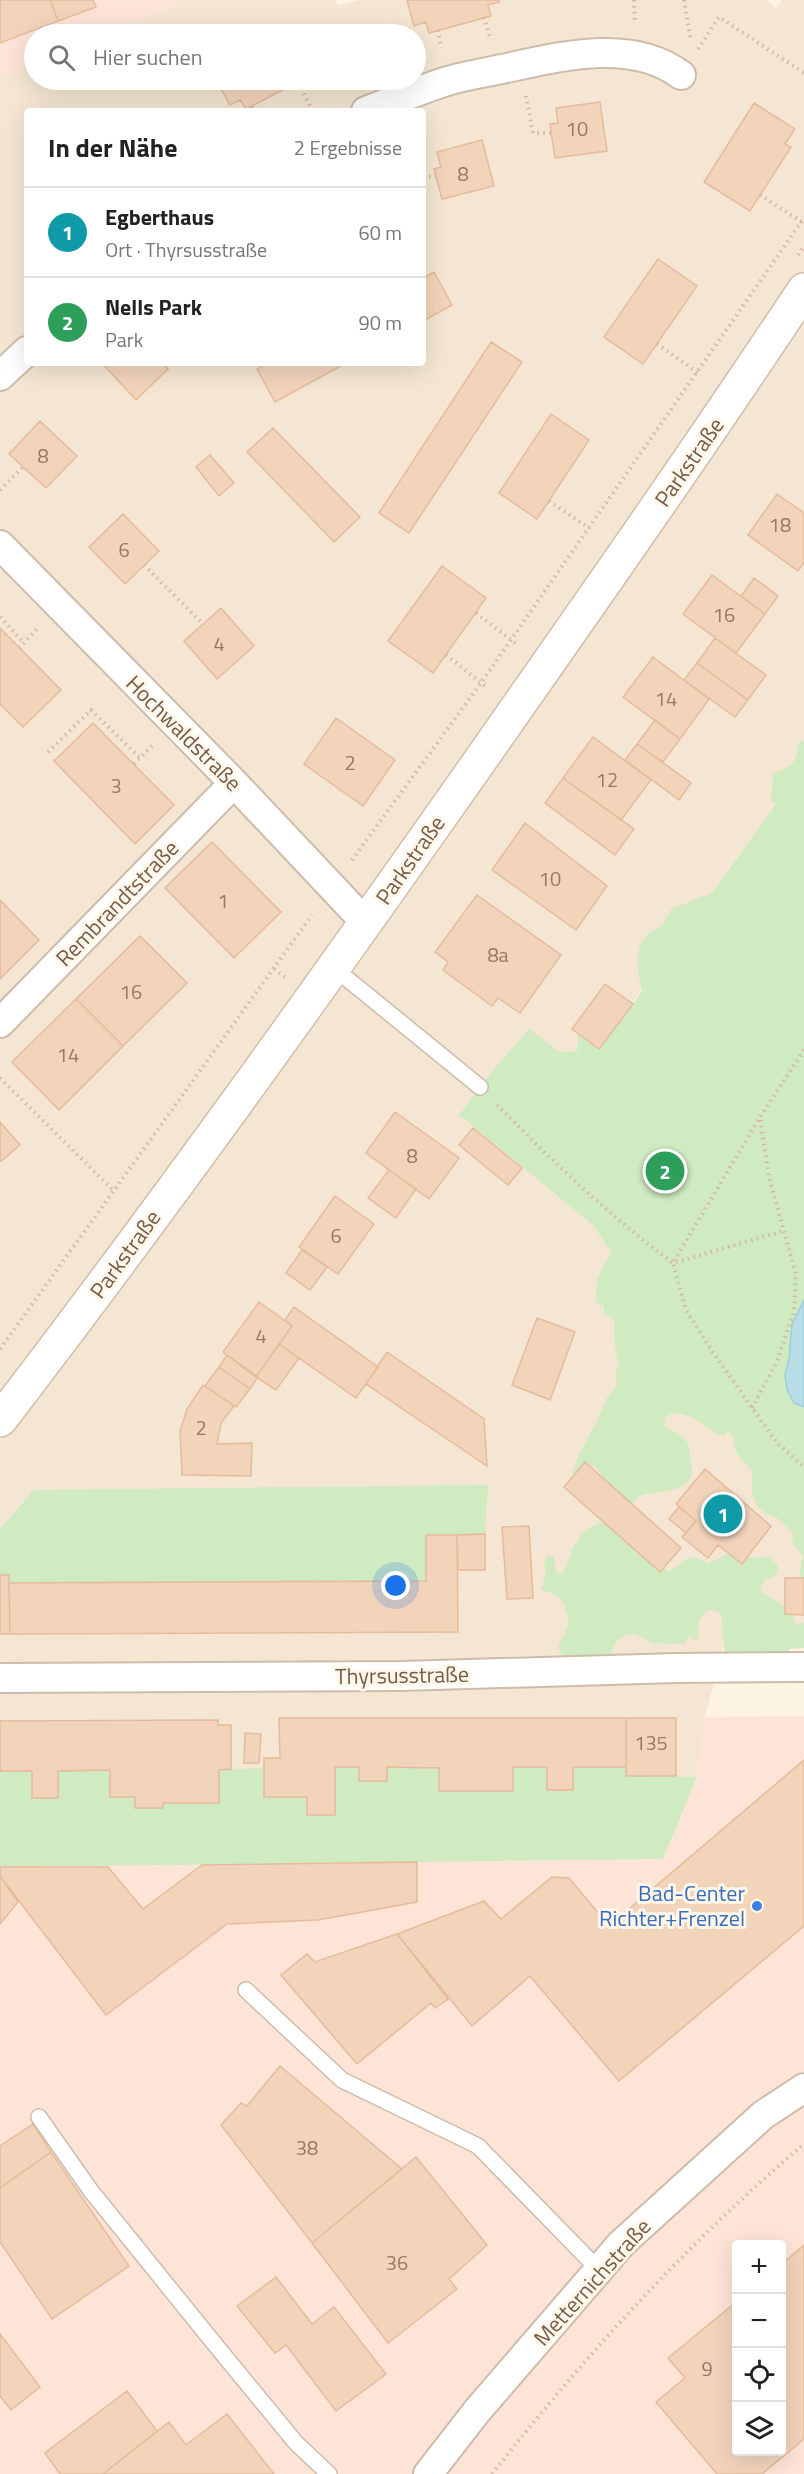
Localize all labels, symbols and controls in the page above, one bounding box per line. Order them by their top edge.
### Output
search box [24,24,426,90]
text: Hier suchen [93,40,202,74]
icon: search [45,41,78,74]
house number: 10 [566,113,588,144]
text: In der Nähe [48,128,177,167]
text: 2 Ergebnisse [294,132,402,163]
house number: 8 [457,158,469,189]
text: Egberthaus [105,200,214,234]
text: 1 [62,217,73,248]
text: 60 m [358,217,402,248]
text: Ort · Thyrsusstraße [105,234,267,265]
text: Nells Park [105,290,202,324]
text: 2 [62,307,73,338]
text: 90 m [358,307,402,338]
text: Park [105,324,143,355]
street label: Parkstraße [646,410,732,514]
house number: 8 [37,440,49,471]
house number: 18 [769,509,791,540]
house number: 6 [118,534,130,565]
house number: 16 [713,599,735,630]
house number: 4 [213,628,225,659]
street label: Hochwaldstraße [118,667,250,799]
house number: 14 [655,683,677,714]
house number: 2 [344,747,356,778]
house number: 12 [596,764,618,795]
house number: 3 [110,770,122,801]
street label: Parkstraße [367,808,453,912]
street label: Rembrandtstraße [48,832,186,974]
house number: 10 [539,863,561,894]
house number: 1 [217,885,229,916]
house number: 8a [487,939,509,970]
house number: 16 [120,976,142,1007]
house number: 14 [57,1039,79,1070]
house number: 8 [406,1140,418,1171]
pin: 2 [646,1148,684,1194]
street label: Parkstraße [81,1203,169,1305]
house number: 6 [330,1220,342,1251]
house number: 4 [255,1320,267,1351]
house number: 2 [195,1412,207,1443]
pin: 1 [704,1492,742,1537]
your location [381,1571,410,1600]
street label: Thyrsusstraße [335,1657,469,1693]
house number: 135 [634,1727,668,1758]
place label: Bad-Center Richter+Frenzel [599,1876,745,1935]
marker: Bad-Center Richter+Frenzel [750,1899,764,1913]
house number: 38 [296,2132,318,2163]
street label: Metternichstraße [525,2210,659,2354]
map controls [732,2240,786,2456]
button: + [732,2240,786,2294]
house number: 36 [386,2247,408,2278]
button: − [732,2294,786,2348]
button: locate [732,2348,786,2402]
house number: 9 [701,2353,713,2384]
button: layers [732,2402,786,2456]

